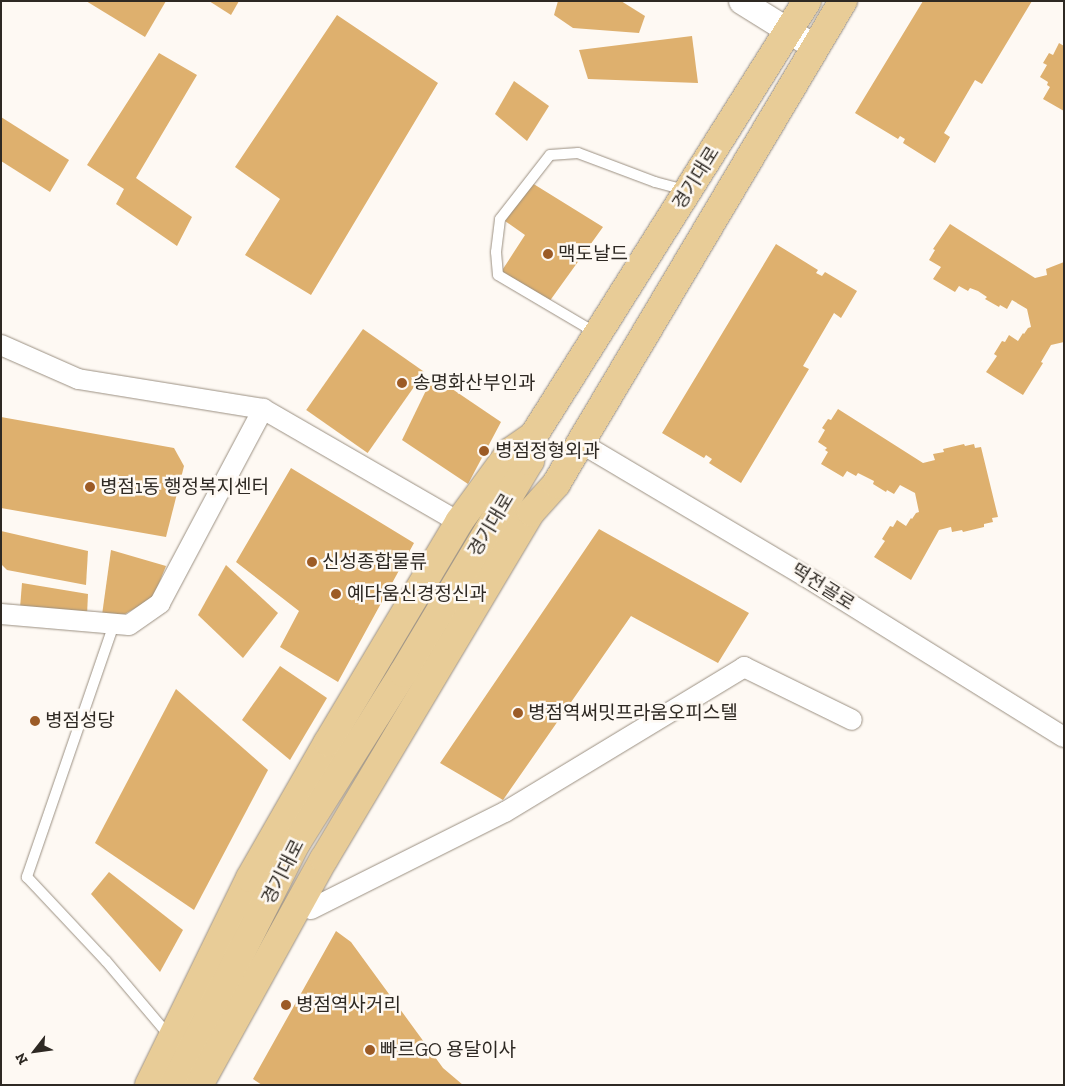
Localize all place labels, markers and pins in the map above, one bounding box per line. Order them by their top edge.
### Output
place label: 맥도날드 [558,243,628,265]
marker: 맥도날드 [542,248,554,260]
place label: 송명화산부인과 [413,372,535,394]
marker: 송명화산부인과 [395,376,409,390]
place label: 병점정형외과 [495,440,600,462]
marker: 병점정형외과 [477,444,491,458]
place label: 병점1동 행정복지센터 [100,476,269,498]
marker: 병점1동 행정복지센터 [84,481,96,493]
place label: 신성종합물류 [322,551,427,573]
marker: 신성종합물류 [306,556,318,568]
place label: 예다움신경정신과 [347,583,487,605]
marker: 예다움신경정신과 [329,587,343,601]
place label: 병점역써밋프라움오피스텔 [528,702,738,724]
marker: 병점역써밋프라움오피스텔 [512,707,524,719]
place label: 병점성당 [45,710,115,732]
marker: 병점성당 [29,715,41,727]
place label: 병점역사거리 [296,994,401,1016]
marker: 병점역사거리 [280,999,292,1011]
place label: 빠르GO 용달이사 [380,1039,516,1061]
marker: 빠르GO 용달이사 [364,1044,376,1056]

